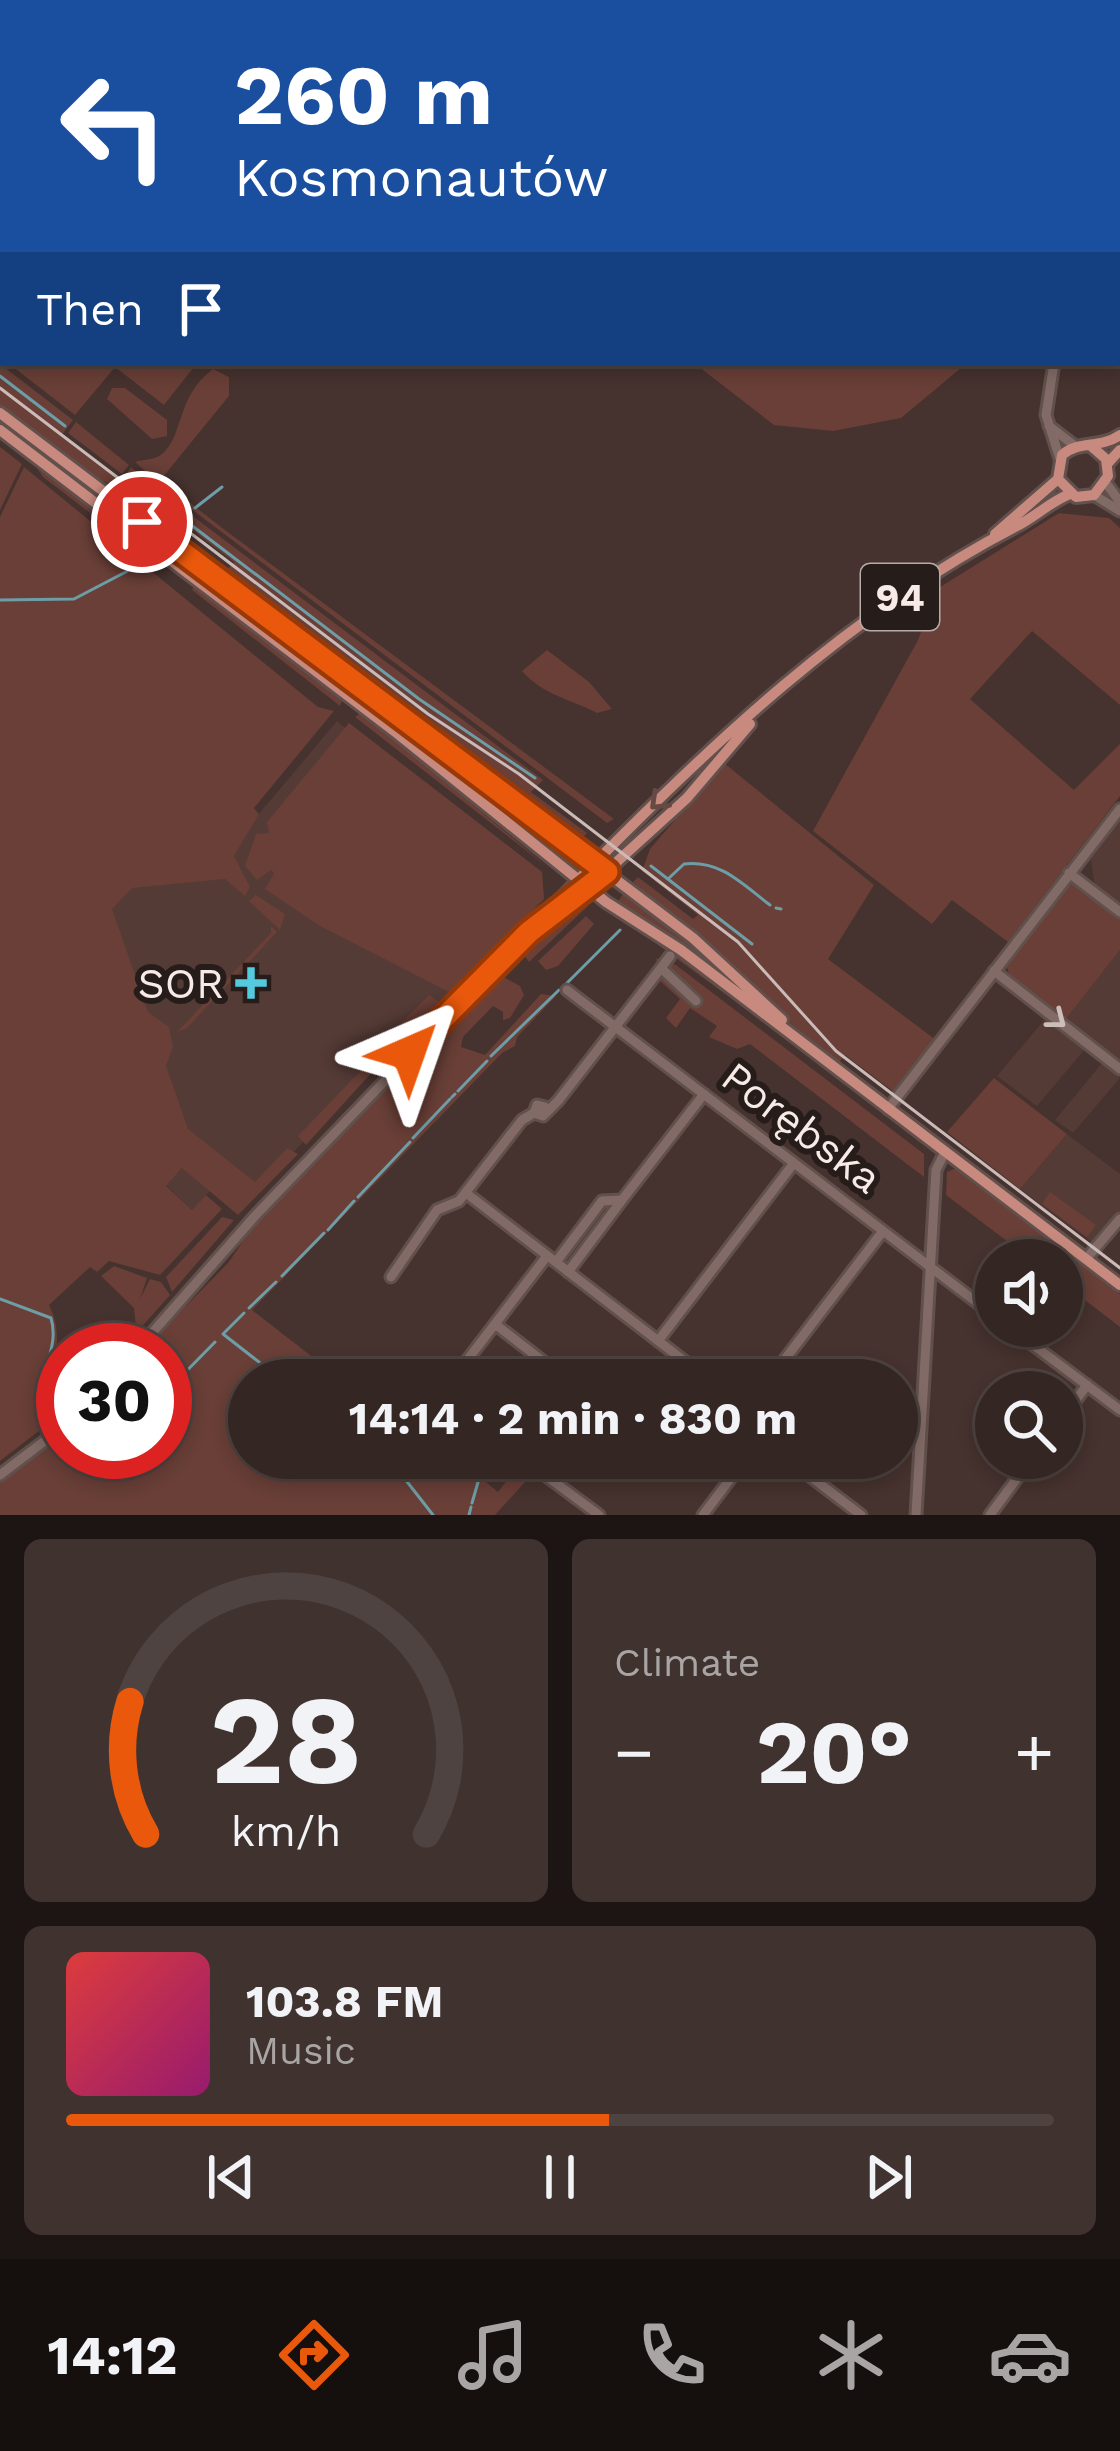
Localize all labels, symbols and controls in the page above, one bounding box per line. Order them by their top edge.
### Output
text: 260 m [234,46,493,144]
icon: left [36,48,192,204]
text: Kosmonautów [234,146,609,209]
icon: arrive [168,276,234,342]
text: Then [36,283,144,336]
pin [91,471,193,573]
icon: arrive [109,489,175,555]
road number: 94 [861,564,939,630]
one-way arrow [650,787,672,809]
place label: SOR [138,959,224,1008]
marker: SOR [235,967,267,999]
position arrow [346,990,472,1116]
one-way arrow [1043,1006,1065,1027]
street label: Porębska [712,1052,891,1203]
map controls [975,1239,1083,1479]
button: sound [975,1239,1083,1347]
speed limit sign: 30 [36,1323,192,1479]
button: search [975,1371,1083,1479]
text: 14:14 · 2 min · 830 m [349,1392,797,1445]
text: Climate [614,1640,760,1685]
text: 28 [210,1667,362,1813]
text: 20° [756,1699,912,1805]
text: − [614,1714,654,1791]
text: + [1014,1714,1054,1791]
text: km/h [231,1805,341,1855]
text: 103.8 FM [246,1975,443,2028]
text: Music [246,2028,356,2073]
icon: previous [198,2144,264,2210]
icon: pause [527,2144,593,2210]
icon: next [856,2144,922,2210]
icon: directions [272,2313,356,2397]
icon: music [451,2313,535,2397]
icon: phone [630,2313,714,2397]
icon: climate [809,2313,893,2397]
icon: car [988,2313,1072,2397]
text: 14:12 [48,2324,177,2387]

